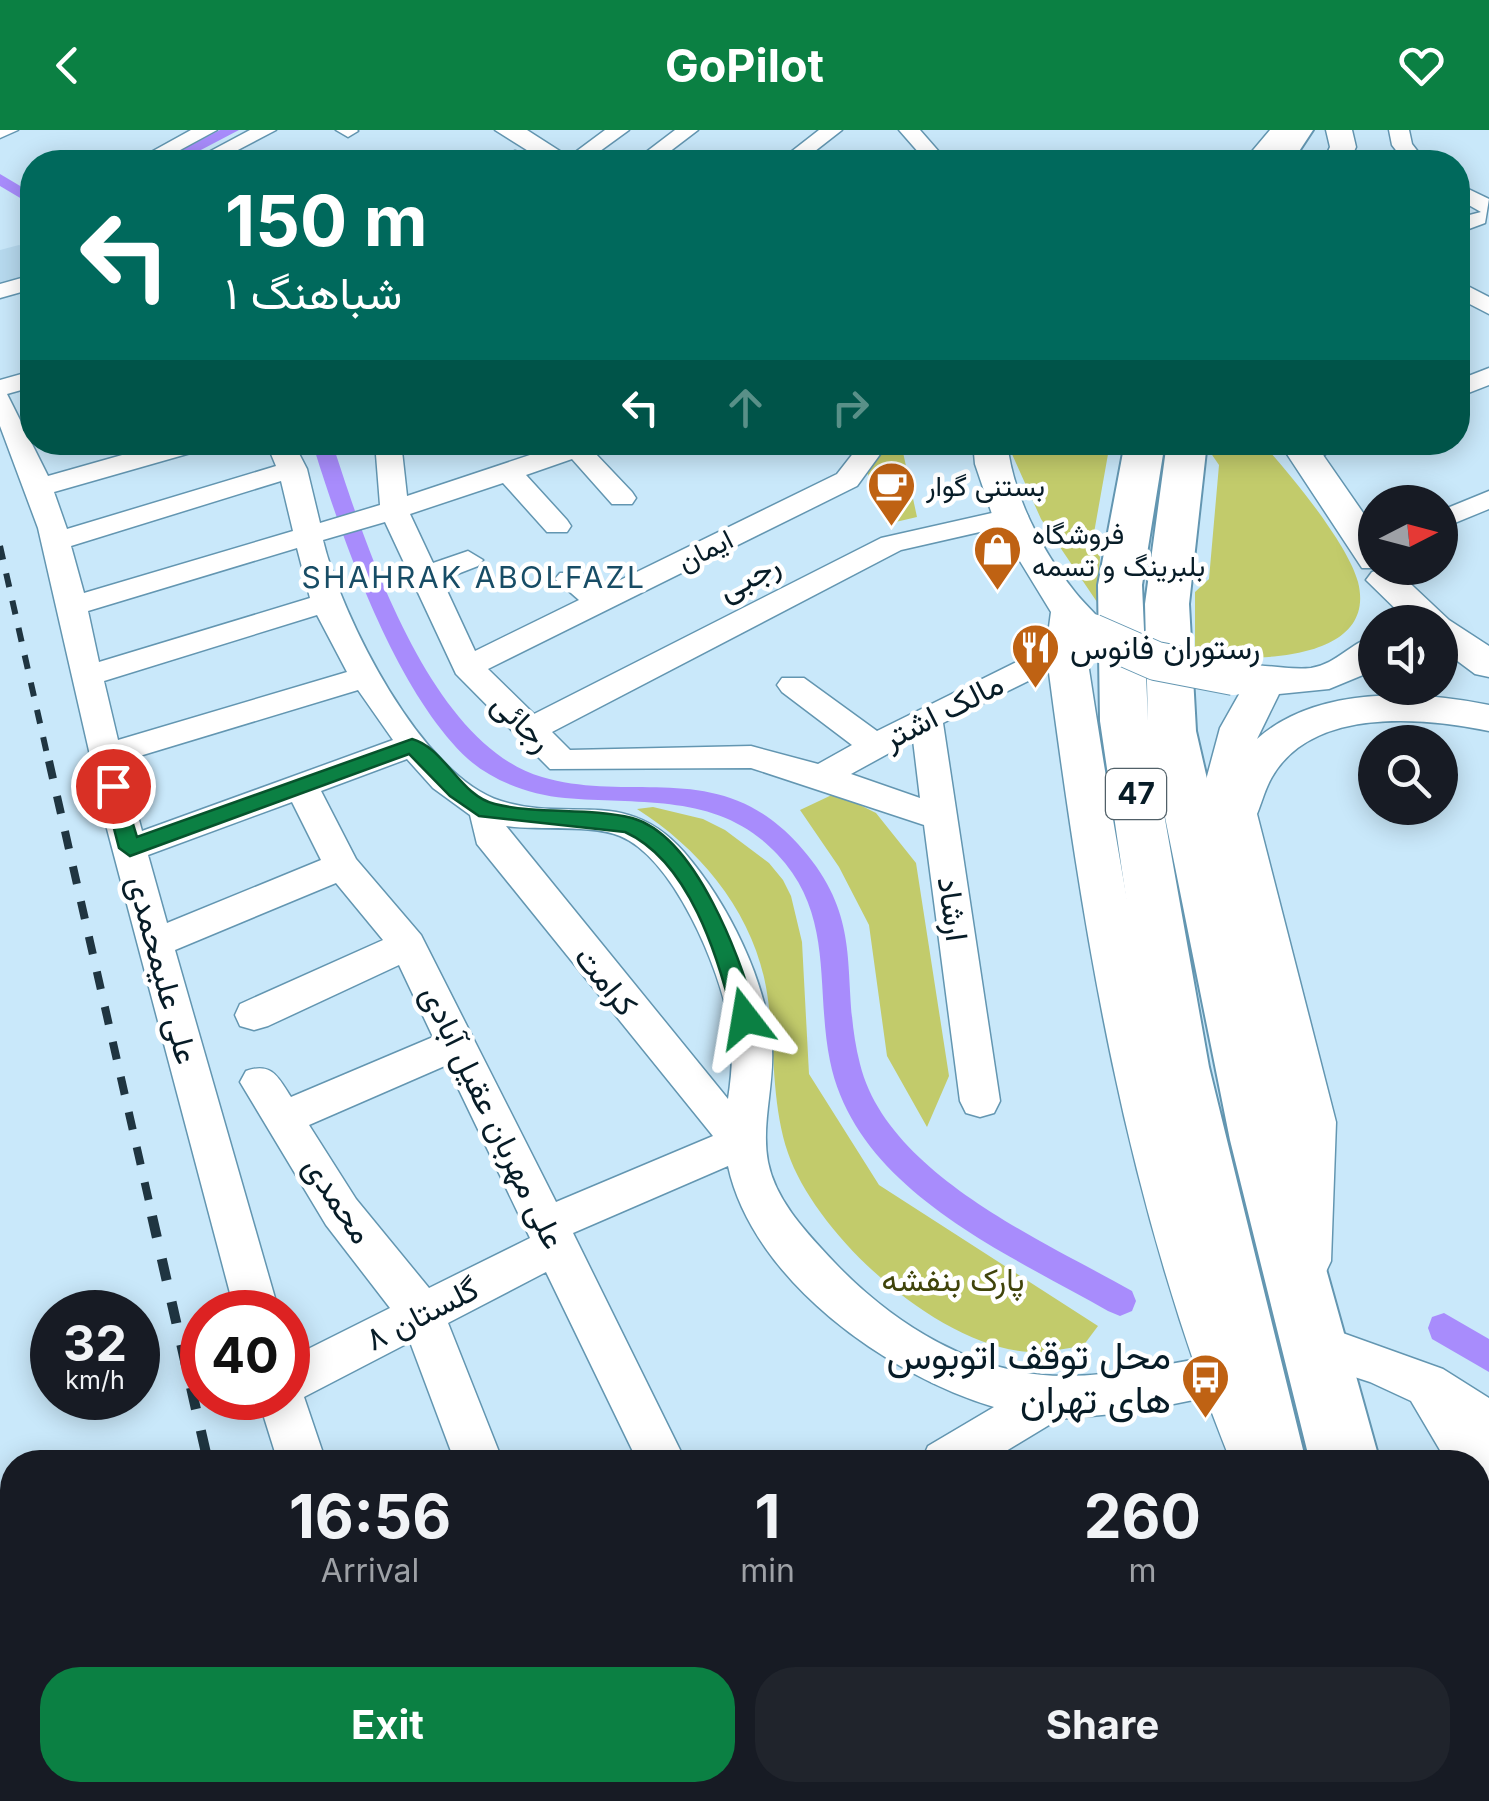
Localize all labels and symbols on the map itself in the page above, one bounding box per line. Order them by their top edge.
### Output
cafe icon: بستنی گوار [865,460,917,528]
place label: بستنی گوار [925,469,1045,504]
north arrow [1358,485,1458,585]
place label: فروشگاه بلبرینگ و تسمه [1032,517,1205,584]
street label: ایمان [672,522,738,578]
shop icon: فروشگاه بلبرینگ و تسمه [971,524,1023,592]
street label: رجبی [711,544,787,610]
district label: SHAHRAK ABOLFAZL [302,559,646,595]
restaurant icon: رستوران فانوس [1009,622,1061,690]
place label: رستوران فانوس [1070,628,1260,668]
street label: مالک اشتر [875,664,1010,759]
street label: رجائی [483,684,561,760]
pin [71,744,156,829]
road number: 47 [1106,769,1166,819]
street label: علی علیمحمدی [120,872,207,1068]
street label: ارشاد [929,874,977,944]
street label: کرامت [566,938,646,1024]
position arrow [693,966,797,1070]
street label: علی مهربان عقیل آبادی [412,979,574,1255]
street label: محمدی [295,1149,382,1251]
park label: پارک بنفشه [881,1260,1025,1302]
street label: گلستان ۸ [359,1269,485,1359]
speed limit sign: 40 [180,1290,310,1420]
place label: محل توقف اتوبوس های تهران [886,1332,1171,1423]
bus stop icon: محل توقف اتوبوس های تهران [1180,1352,1232,1420]

